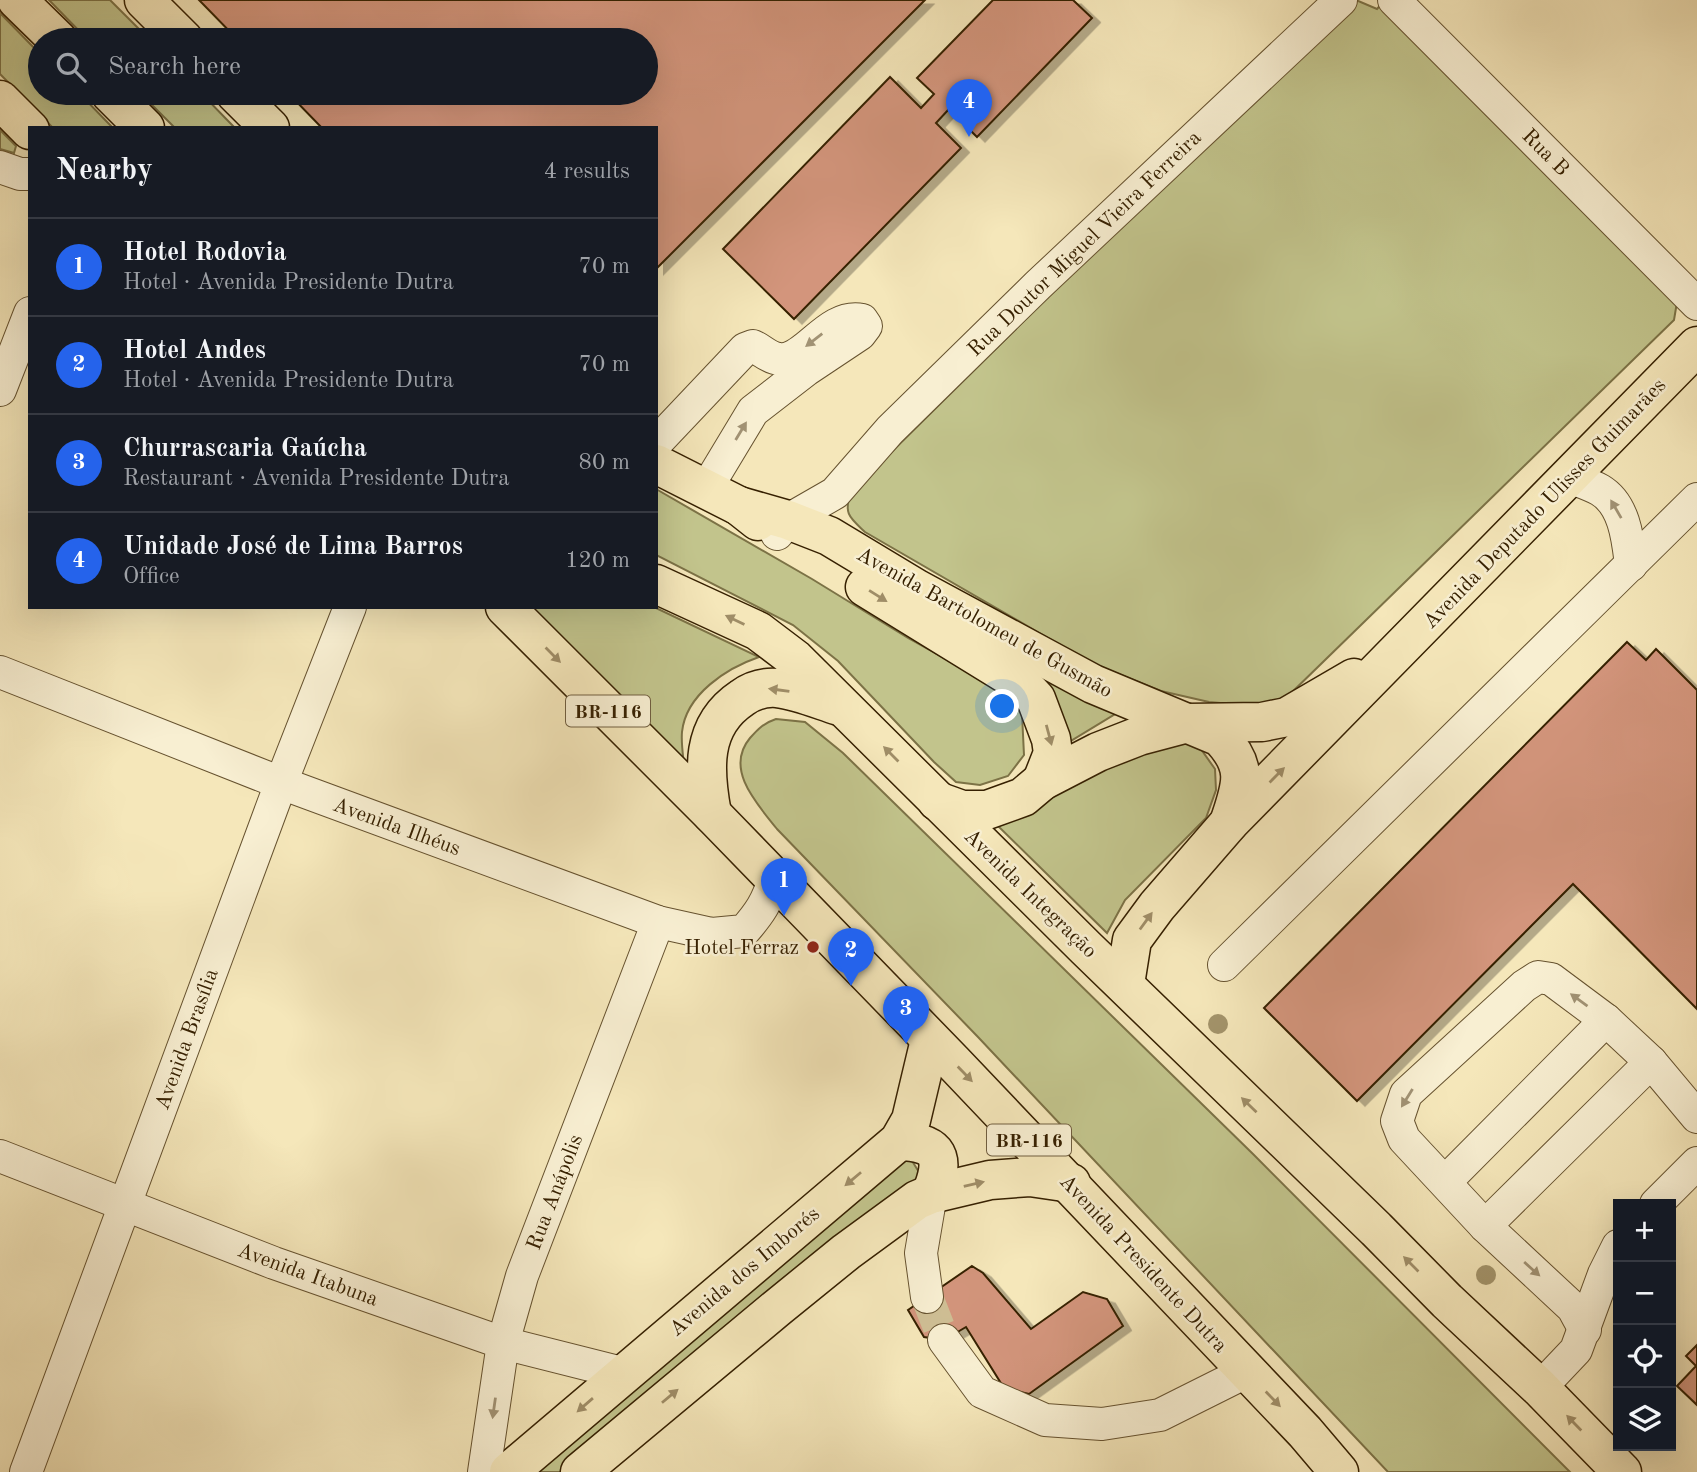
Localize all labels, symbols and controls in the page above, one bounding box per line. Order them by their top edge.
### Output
search box [28,28,658,105]
icon: search [52,48,90,86]
text: Search here [108,54,241,80]
pin: 4 [946,79,992,137]
street label: Rua B [1517,125,1573,181]
street label: Rua Doutor Miguel Vieira Ferreira [965,127,1206,361]
text: Nearby [56,156,153,186]
text: 4 results [544,160,630,183]
text: Hotel Rodovia [123,240,287,266]
text: 1 [72,255,86,278]
text: 70 m [579,255,630,278]
text: Hotel · Avenida Presidente Dutra [123,271,454,294]
one-way arrow [805,332,823,346]
text: Hotel Andes [123,338,266,364]
text: 2 [72,353,86,376]
text: 70 m [579,353,630,376]
text: Hotel · Avenida Presidente Dutra [123,369,454,392]
street label: Avenida Deputado Ulisses Guimarães [1420,375,1670,633]
one-way arrow [735,421,747,440]
text: Churrascaria Gaúcha [123,436,367,462]
text: 3 [72,451,86,474]
text: 80 m [579,451,630,474]
text: Restaurant · Avenida Presidente Dutra [123,467,510,490]
one-way arrow [1610,500,1622,519]
text: Unidade José de Lima Barros [123,534,463,560]
street label: Avenida Bartolomeu de Gusmão [853,544,1116,703]
text: 4 [72,549,86,572]
text: 120 m [565,549,630,572]
text: Office [123,565,180,588]
one-way arrow [869,589,888,602]
one-way arrow [725,614,745,625]
one-way arrow [545,647,562,664]
one-way arrow [768,684,790,695]
your location [985,689,1019,723]
road number: BR-116 [566,696,650,726]
one-way arrow [1044,724,1055,746]
one-way arrow [883,746,899,762]
one-way arrow [1268,767,1284,784]
street label: Avenida Ilhéus [330,795,463,860]
street label: Avenida Integração [960,826,1100,963]
pin: 1 [761,858,807,916]
one-way arrow [1139,912,1154,930]
pin: 2 [828,928,874,986]
place label: Hotel Ferraz [684,938,799,959]
marker: Hotel Ferraz [805,939,821,955]
street label: Avenida Brasília [152,966,223,1113]
pin: 3 [883,986,929,1044]
one-way arrow [1570,994,1588,1008]
one-way arrow [956,1065,972,1082]
one-way arrow [1400,1088,1413,1108]
one-way arrow [1241,1097,1258,1113]
road number: BR-116 [987,1124,1071,1156]
street label: Rua Anápolis [524,1132,587,1253]
street label: Avenida Presidente Dutra [1055,1171,1231,1357]
one-way arrow [844,1172,862,1187]
one-way arrow [963,1178,985,1189]
map controls [1613,1199,1676,1451]
button: + [1613,1199,1676,1262]
street label: Avenida dos Imborés [666,1203,824,1341]
street label: Avenida Itabuna [234,1240,381,1311]
one-way arrow [1403,1257,1420,1273]
one-way arrow [1523,1261,1541,1277]
button: − [1613,1262,1676,1325]
button: locate [1613,1325,1676,1388]
button: layers [1613,1388,1676,1451]
one-way arrow [661,1389,679,1404]
one-way arrow [1264,1390,1280,1407]
one-way arrow [488,1397,499,1419]
one-way arrow [576,1397,594,1413]
one-way arrow [1566,1415,1582,1431]

